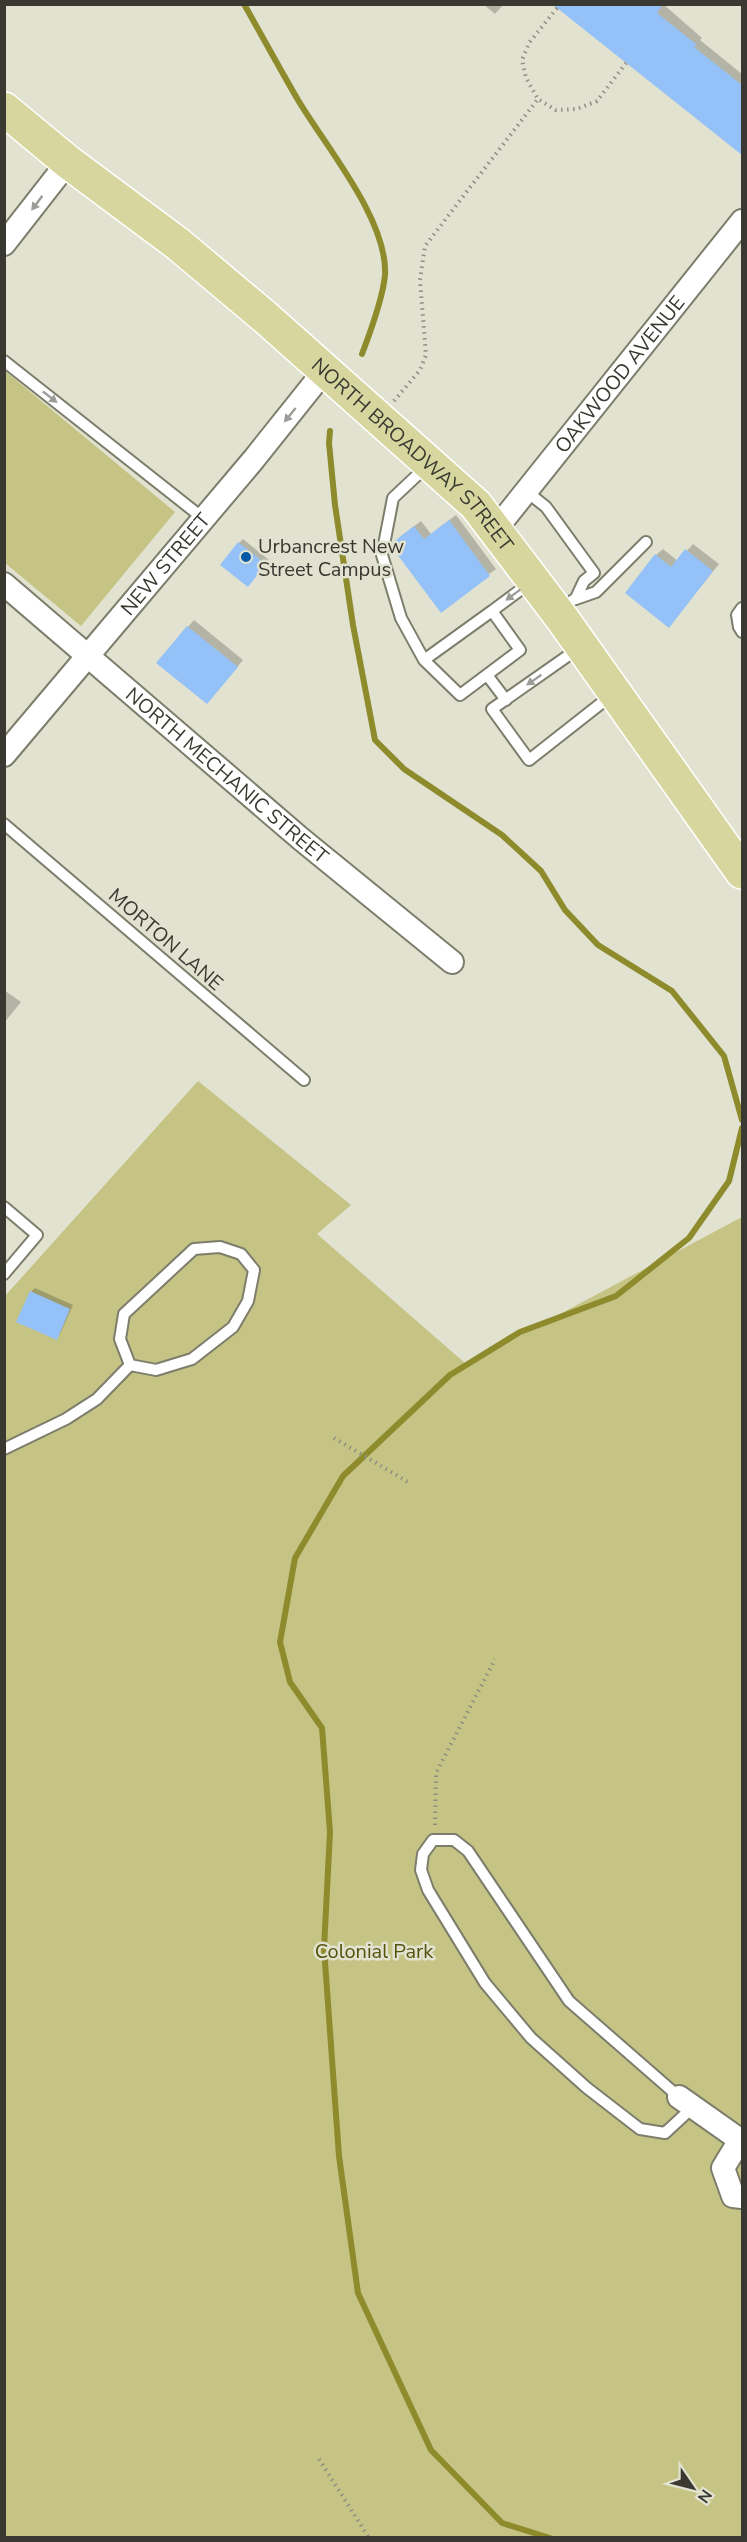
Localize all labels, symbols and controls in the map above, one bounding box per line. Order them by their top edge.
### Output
one-way arrow [31,196,43,211]
street label: OAKWOOD AVENUE [549,290,691,459]
street label: NORTH BROADWAY STREET [306,352,519,557]
one-way arrow [43,390,58,402]
one-way arrow [284,407,296,422]
street label: NEW STREET [115,507,217,621]
place label: Urbancrest New Street Campus [258,533,404,583]
marker: Urbancrest New Street Campus [239,550,253,564]
one-way arrow [505,589,521,602]
one-way arrow [526,673,541,685]
street label: NORTH MECHANIC STREET [120,681,334,870]
street label: MORTON LANE [103,882,229,997]
park label: Colonial Park [315,1938,434,1965]
north arrow [663,2458,723,2518]
text: N [692,2485,717,2507]

